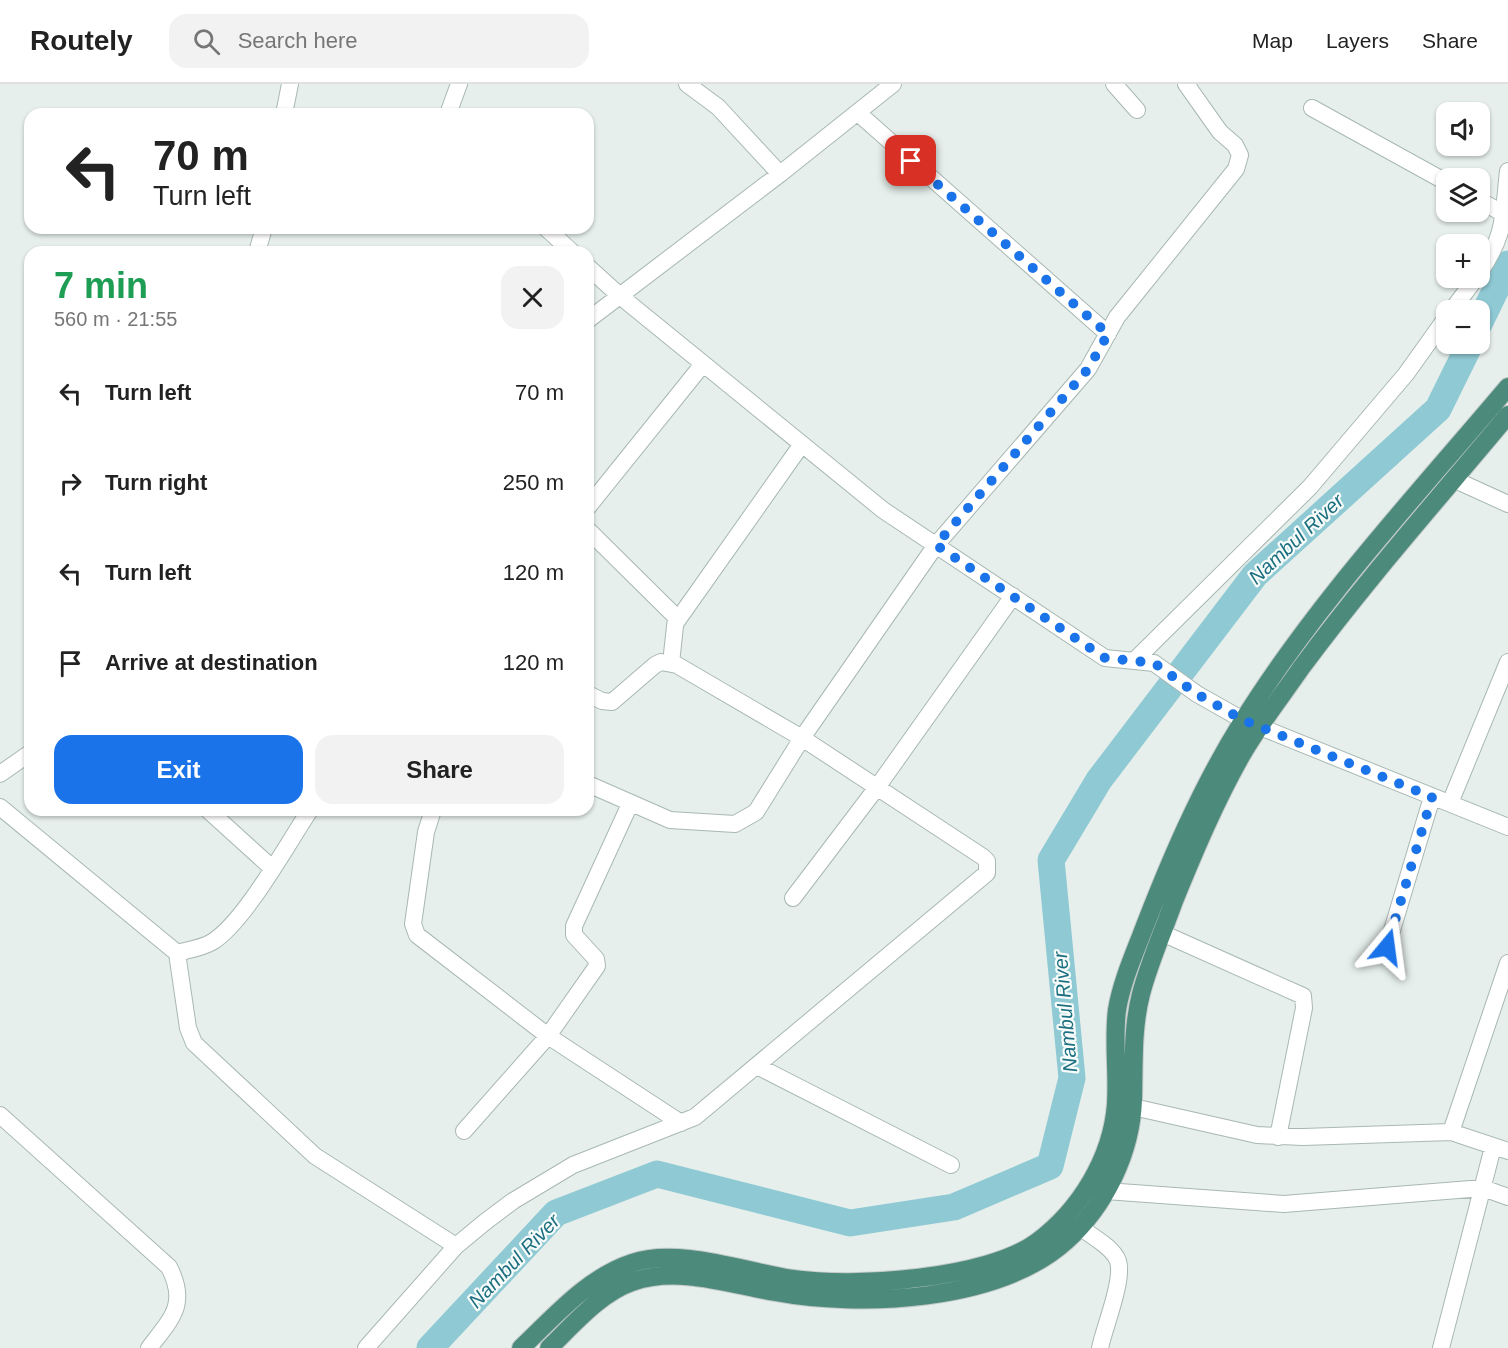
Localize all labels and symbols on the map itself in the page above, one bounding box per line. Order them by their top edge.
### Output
pin [885,135,936,186]
water label: Nambul River [1244,489,1349,588]
position arrow [1355,915,1419,979]
water label: Nambul River [1049,949,1081,1073]
water label: Nambul River [464,1209,565,1312]

